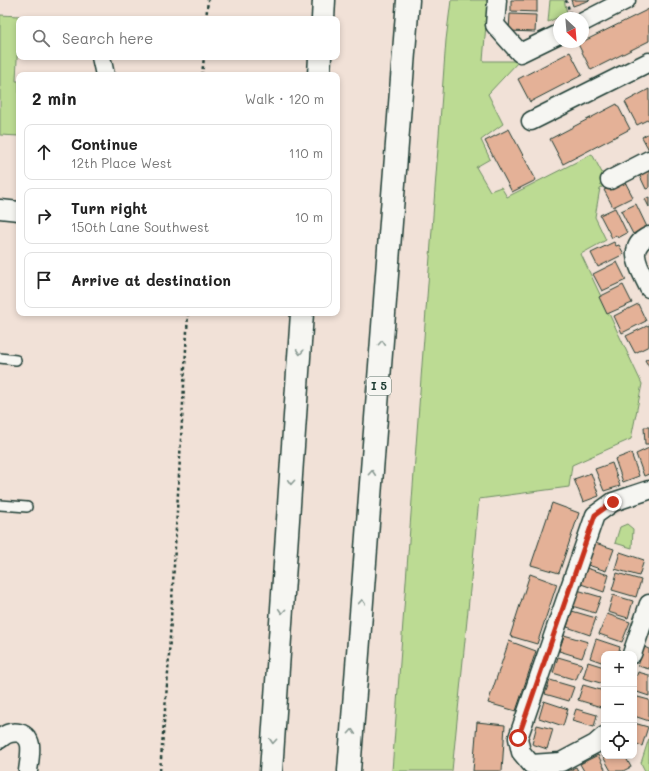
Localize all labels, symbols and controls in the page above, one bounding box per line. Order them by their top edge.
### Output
north arrow [553,12,589,48]
search box [16,16,340,60]
icon: search [30,27,52,49]
text: Search here [62,28,153,48]
text: 2 min [32,87,77,109]
text: Walk · 120 m [245,90,324,107]
text: Continue [71,134,138,154]
icon: ahead [33,141,55,163]
text: 110 m [289,144,323,161]
text: 12th Place West [71,154,172,171]
text: Turn right [71,198,148,218]
icon: right [33,205,55,227]
text: 10 m [295,208,323,225]
text: 150th Lane Southwest [71,218,209,235]
icon: arrive [33,269,55,291]
text: Arrive at destination [71,270,231,290]
one-way arrow [377,340,386,346]
one-way arrow [295,349,304,355]
road number: I 5 [367,377,391,395]
one-way arrow [367,470,376,476]
one-way arrow [286,479,295,485]
route end [604,493,622,511]
one-way arrow [358,599,367,606]
one-way arrow [277,608,286,614]
map controls [601,651,637,759]
button: + [601,651,637,687]
button: − [601,687,637,723]
button: locate [601,723,637,759]
one-way arrow [348,729,357,735]
route start [509,729,527,747]
one-way arrow [268,738,277,744]

